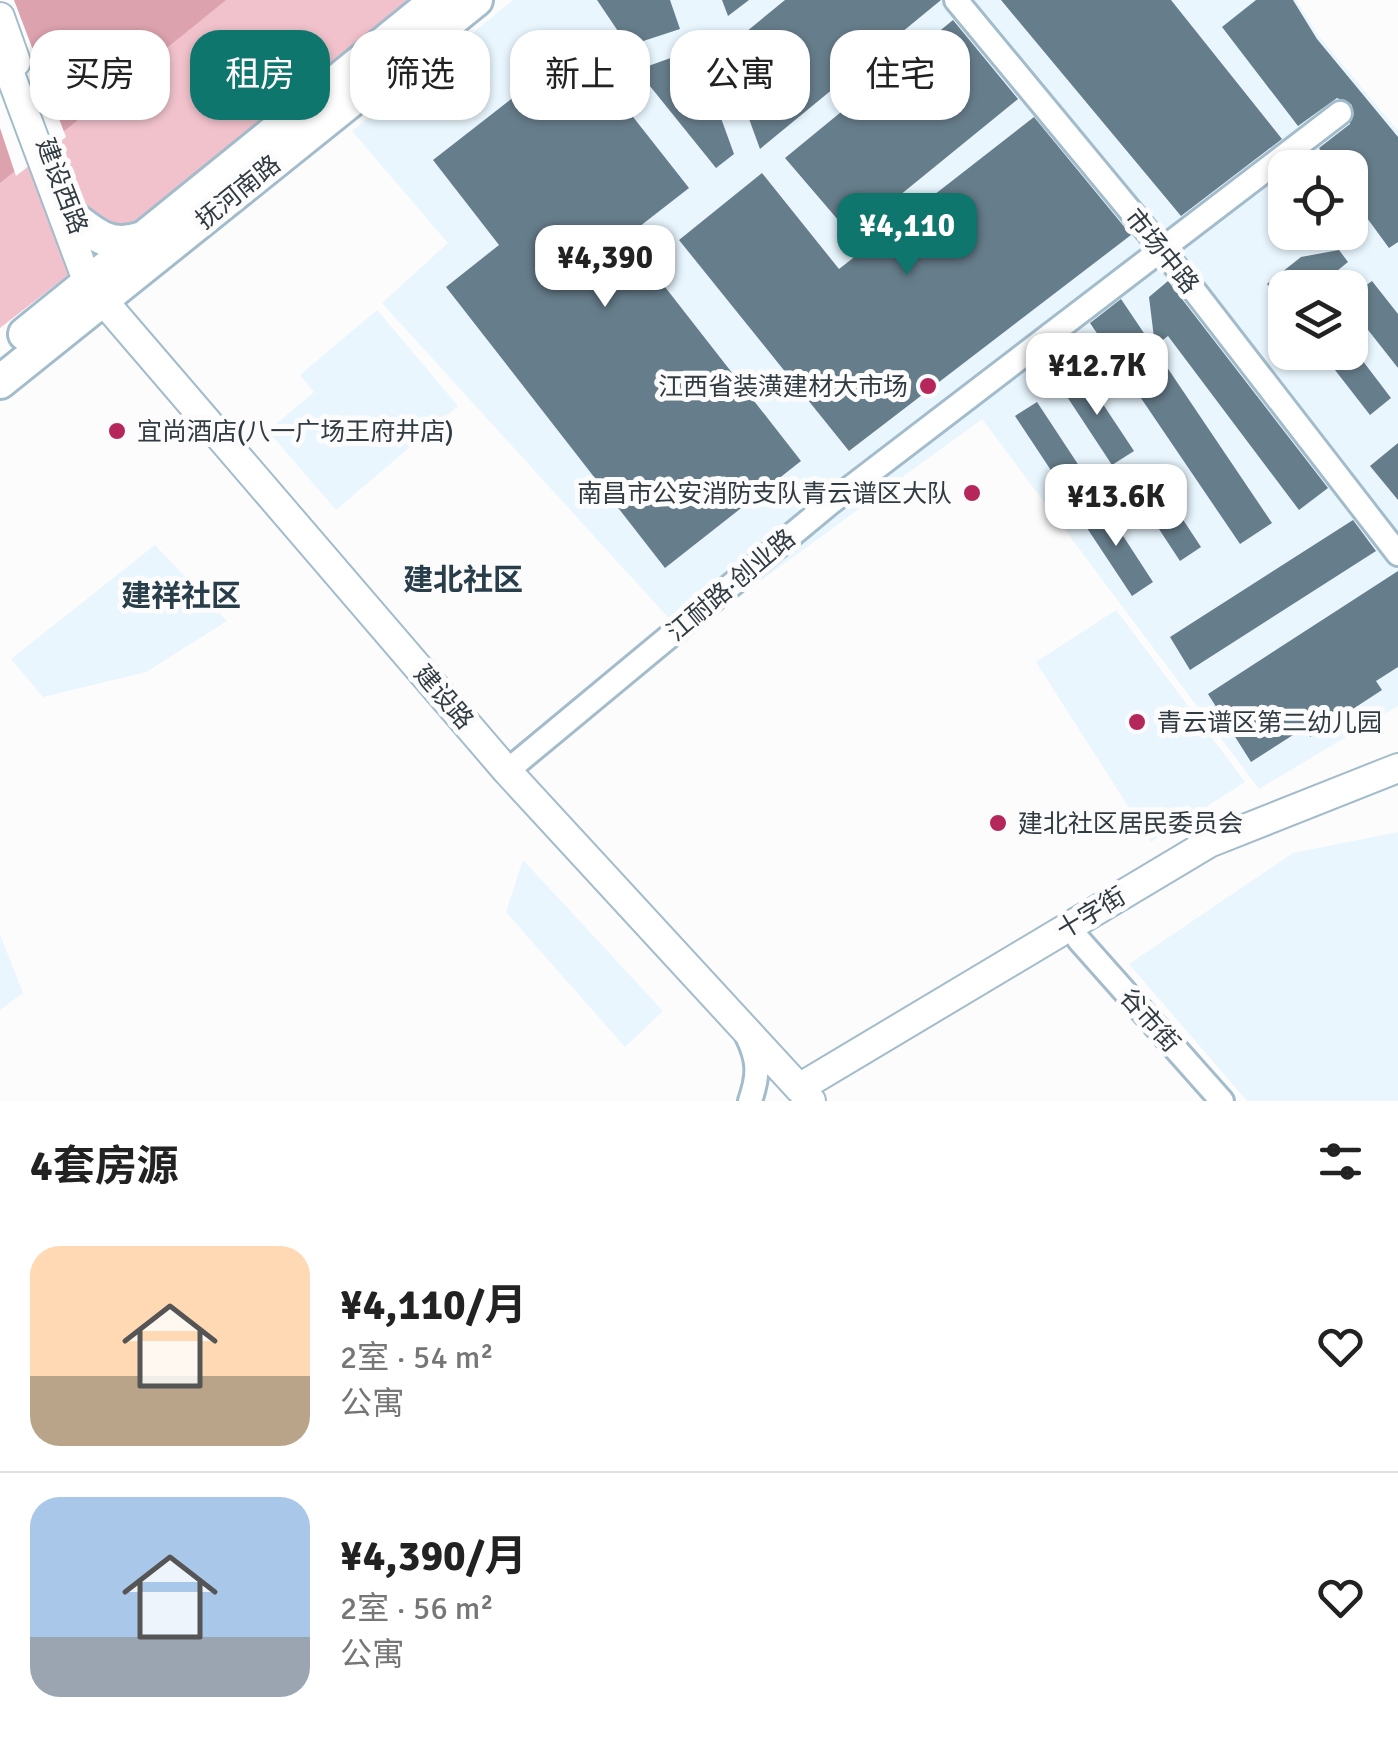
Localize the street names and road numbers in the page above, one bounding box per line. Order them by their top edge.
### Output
street label: 建设西路 [30,134,94,238]
street label: 抚河南路 [189,148,287,236]
street label: 市场中路 [1118,202,1206,300]
street label: 江耐路·创业路 [661,522,801,648]
street label: 建设路 [408,659,480,735]
street label: 十字街 [1051,880,1131,946]
street label: 谷市街 [1113,982,1187,1058]

